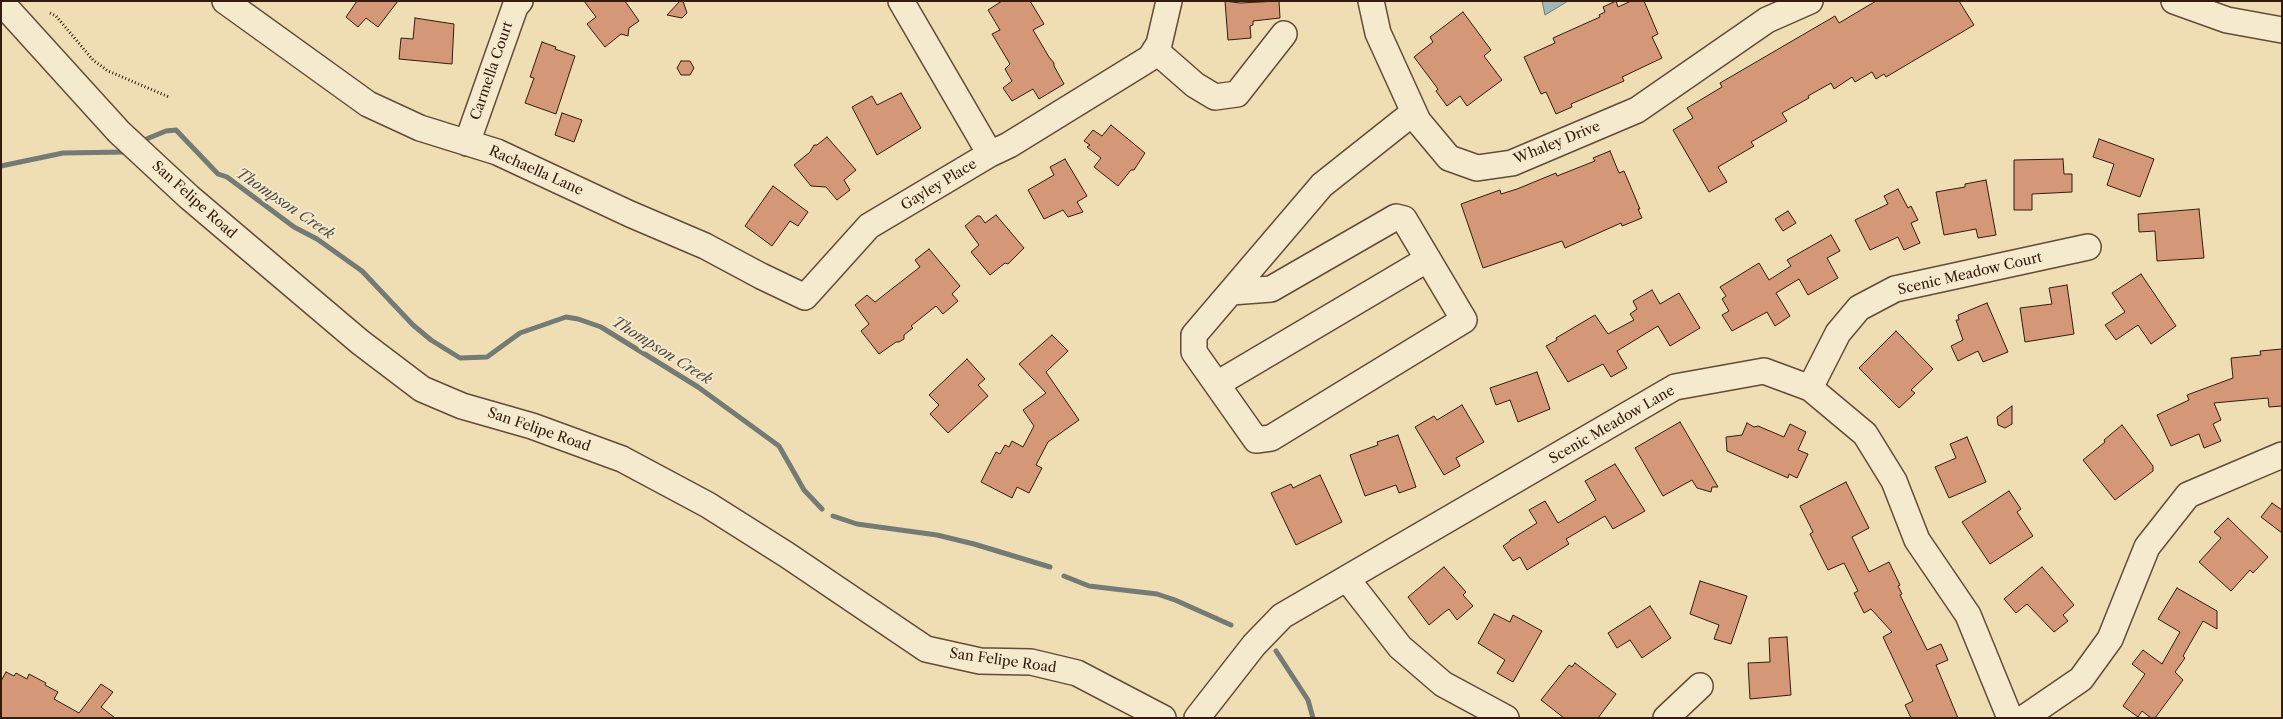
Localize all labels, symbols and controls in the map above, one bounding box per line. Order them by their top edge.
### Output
street label: Carmella Court [467,19,517,123]
street label: Whaley Drive [1511,118,1603,168]
street label: Rachaella Lane [486,143,586,199]
street label: Gayley Place [898,156,980,214]
street label: San Felipe Road [148,158,240,242]
water label: Thompson Creek [233,165,337,243]
street label: Scenic Meadow Court [1896,249,2044,299]
water label: Thompson Creek [609,313,715,389]
street label: Scenic Meadow Lane [1546,382,1678,468]
street label: San Felipe Road [485,405,593,455]
street label: San Felipe Road [948,645,1058,677]

